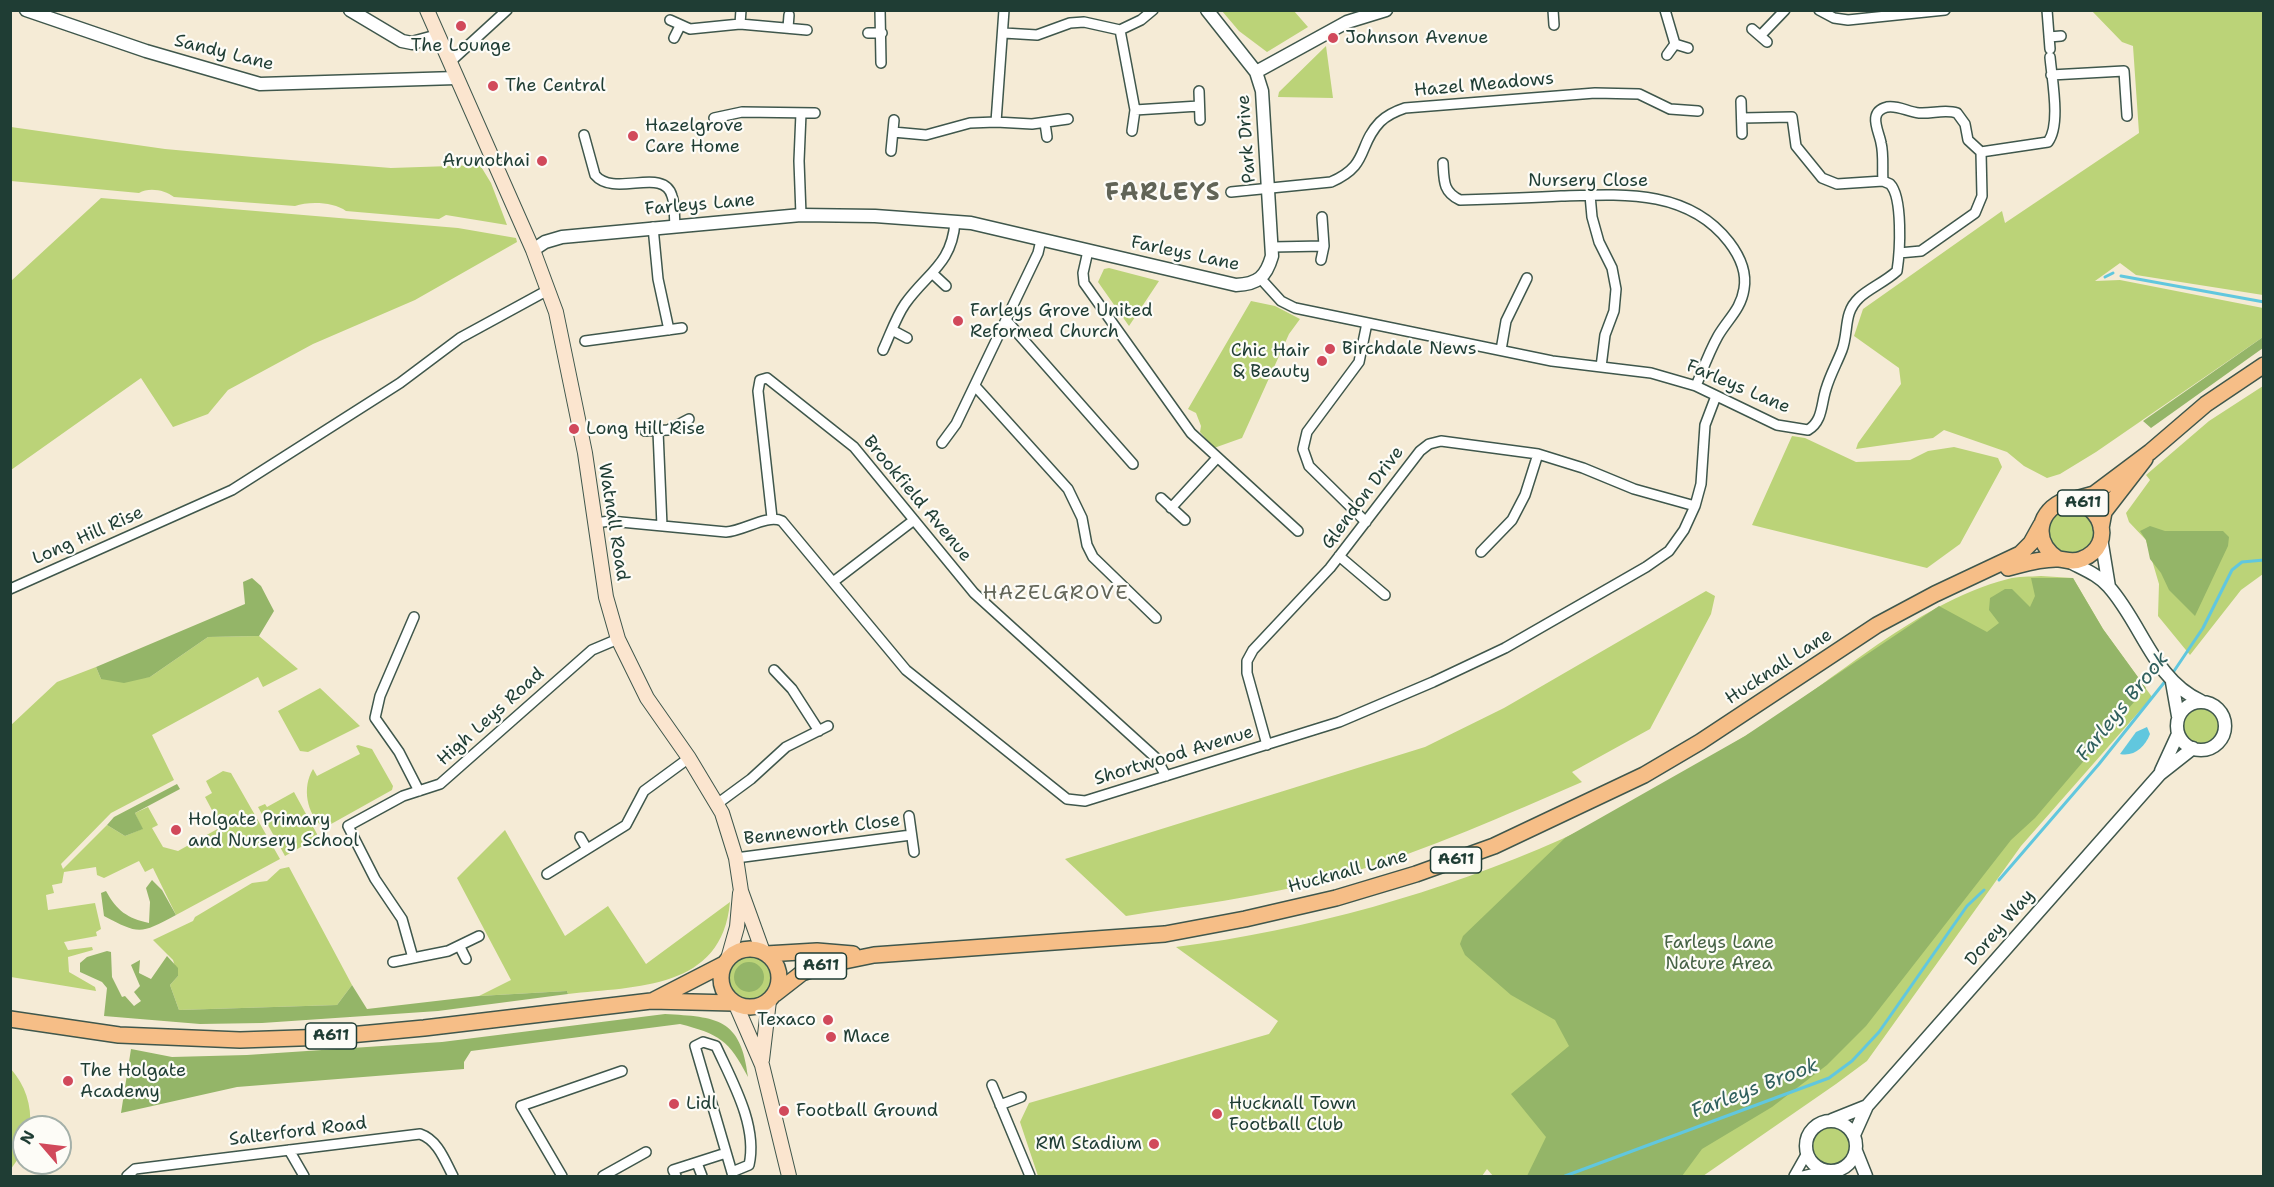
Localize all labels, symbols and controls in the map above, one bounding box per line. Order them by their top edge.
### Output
marker: The Lounge [454,19,468,33]
place label: Johnson Avenue [1345,27,1488,49]
street label: Sandy Lane [172,30,276,76]
marker: Johnson Avenue [1326,31,1340,45]
place label: The Lounge [411,35,511,57]
street label: Hazel Meadows [1413,68,1555,102]
place label: The Central [505,75,606,97]
marker: The Central [486,79,500,93]
street label: Park Drive [1233,94,1261,184]
place label: Hazelgrove Care Home [645,115,743,158]
marker: Hazelgrove Care Home [626,129,640,143]
place label: Arunothai [442,150,530,172]
marker: Arunothai [535,154,549,168]
street label: Nursery Close [1528,170,1648,192]
district label: FARLEYS [1105,180,1221,208]
street label: Farleys Lane [644,189,756,221]
street label: Farleys Lane [1129,232,1241,276]
place label: Farleys Grove United Reformed Church [970,300,1153,342]
marker: Farleys Grove United Reformed Church [951,314,965,328]
place label: Birchdale News [1342,338,1477,360]
place label: Chic Hair & Beauty [1231,340,1310,382]
marker: Birchdale News [1323,342,1337,356]
marker: Chic Hair & Beauty [1315,354,1329,368]
street label: Farleys Lane [1683,355,1793,419]
place label: Long Hill Rise [586,418,705,440]
marker: Long Hill Rise [567,422,581,436]
street label: Brookfield Avenue [858,432,976,566]
street label: Glendon Drive [1317,442,1409,554]
street label: Watnall Road [593,461,633,583]
road number: A611 [2058,490,2108,516]
street label: Long Hill Rise [29,502,147,570]
district label: HAZELGROVE [983,582,1129,606]
street label: Hucknall Lane [1722,624,1836,710]
water label: Farleys Brook [2072,647,2174,767]
street label: High Leys Road [433,663,549,771]
street label: Shortwood Avenue [1092,721,1256,791]
place label: Holgate Primary and Nursery School [188,809,359,852]
street label: Benneworth Close [743,810,901,850]
marker: Holgate Primary and Nursery School [169,823,183,837]
street label: Hucknall Lane [1286,846,1410,898]
road number: A611 [1430,847,1482,873]
street label: Dorey Way [1961,885,2039,971]
park label: Farleys Lane Nature Area [1664,932,1774,974]
road number: A611 [796,953,846,979]
place label: Texaco [757,1009,816,1031]
marker: Texaco [821,1013,835,1027]
road number: A611 [306,1023,356,1049]
place label: Mace [843,1026,890,1048]
marker: Mace [824,1030,838,1044]
water label: Farleys Brook [1688,1054,1822,1124]
place label: The Holgate Academy [80,1060,186,1102]
marker: The Holgate Academy [61,1074,75,1088]
place label: Lidl [686,1093,717,1115]
place label: Hucknall Town Football Club [1229,1093,1356,1136]
marker: Lidl [667,1097,681,1111]
place label: Football Ground [796,1100,938,1122]
marker: Football Ground [777,1104,791,1118]
marker: Hucknall Town Football Club [1210,1107,1224,1121]
street label: Salterford Road [228,1113,368,1151]
north arrow [12,1115,72,1175]
text: N [15,1127,40,1148]
place label: RM Stadium [1035,1133,1142,1155]
marker: RM Stadium [1147,1137,1161,1151]

